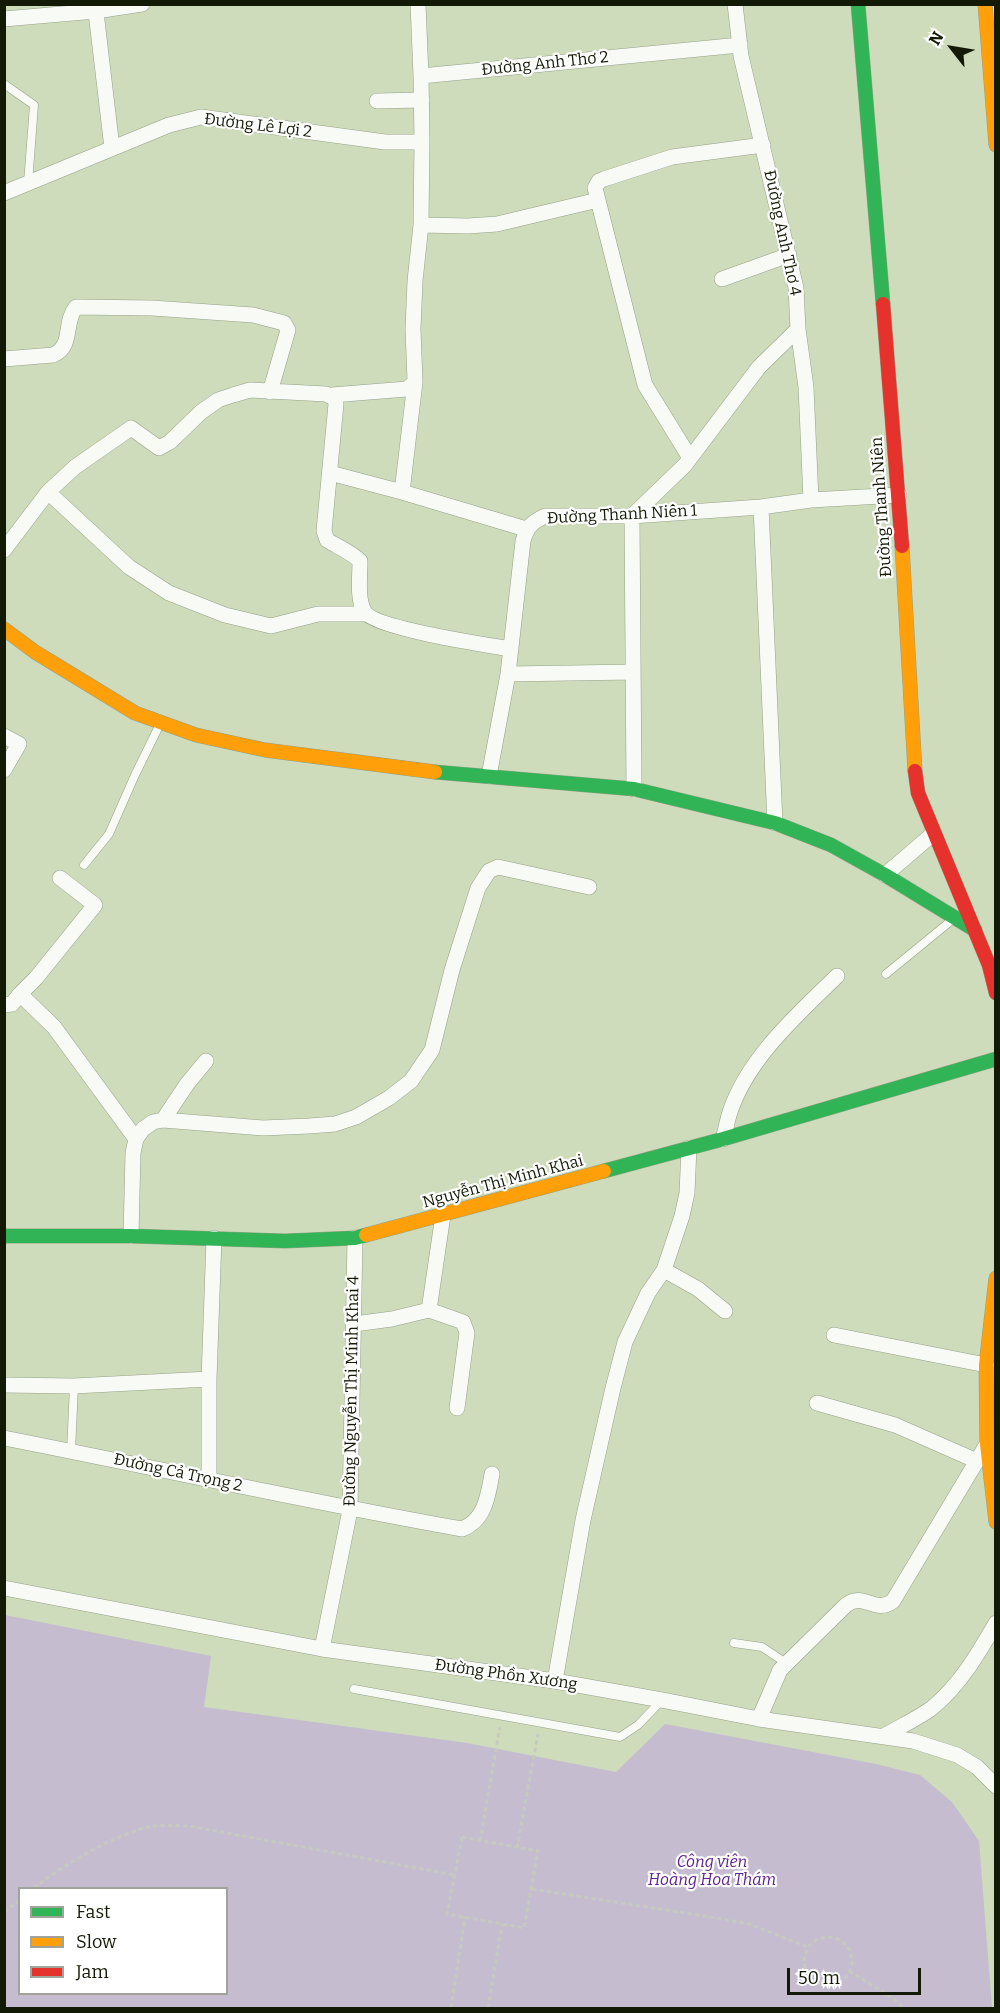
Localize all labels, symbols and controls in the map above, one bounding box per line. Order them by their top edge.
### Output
north arrow [922,18,982,78]
text: N [925,28,947,49]
street label: Đường Anh Thơ 2 [481,48,609,80]
street label: Đường Lê Lợi 2 [203,110,313,142]
street label: Đường Anh Thơ 4 [759,168,805,298]
street label: Đường Thanh Niên [868,436,896,578]
street label: Đường Thanh Niên 1 [547,501,697,529]
street label: Nguyễn Thị Minh Khai [421,1151,585,1213]
street label: Đường Nguyễn Thị Minh Khai 4 [340,1275,364,1507]
street label: Đường Cả Trọng 2 [112,1450,244,1496]
street label: Đường Phồn Xương [433,1655,579,1695]
park label: Công viên Hoàng Hoa Thám [648,1853,776,1891]
legend [18,1887,228,1995]
text: Fast [76,1901,111,1923]
text: Slow [76,1931,116,1953]
scale bar [790,1956,924,1994]
text: Jam [76,1961,109,1983]
text: 50 m [798,1967,840,1989]

